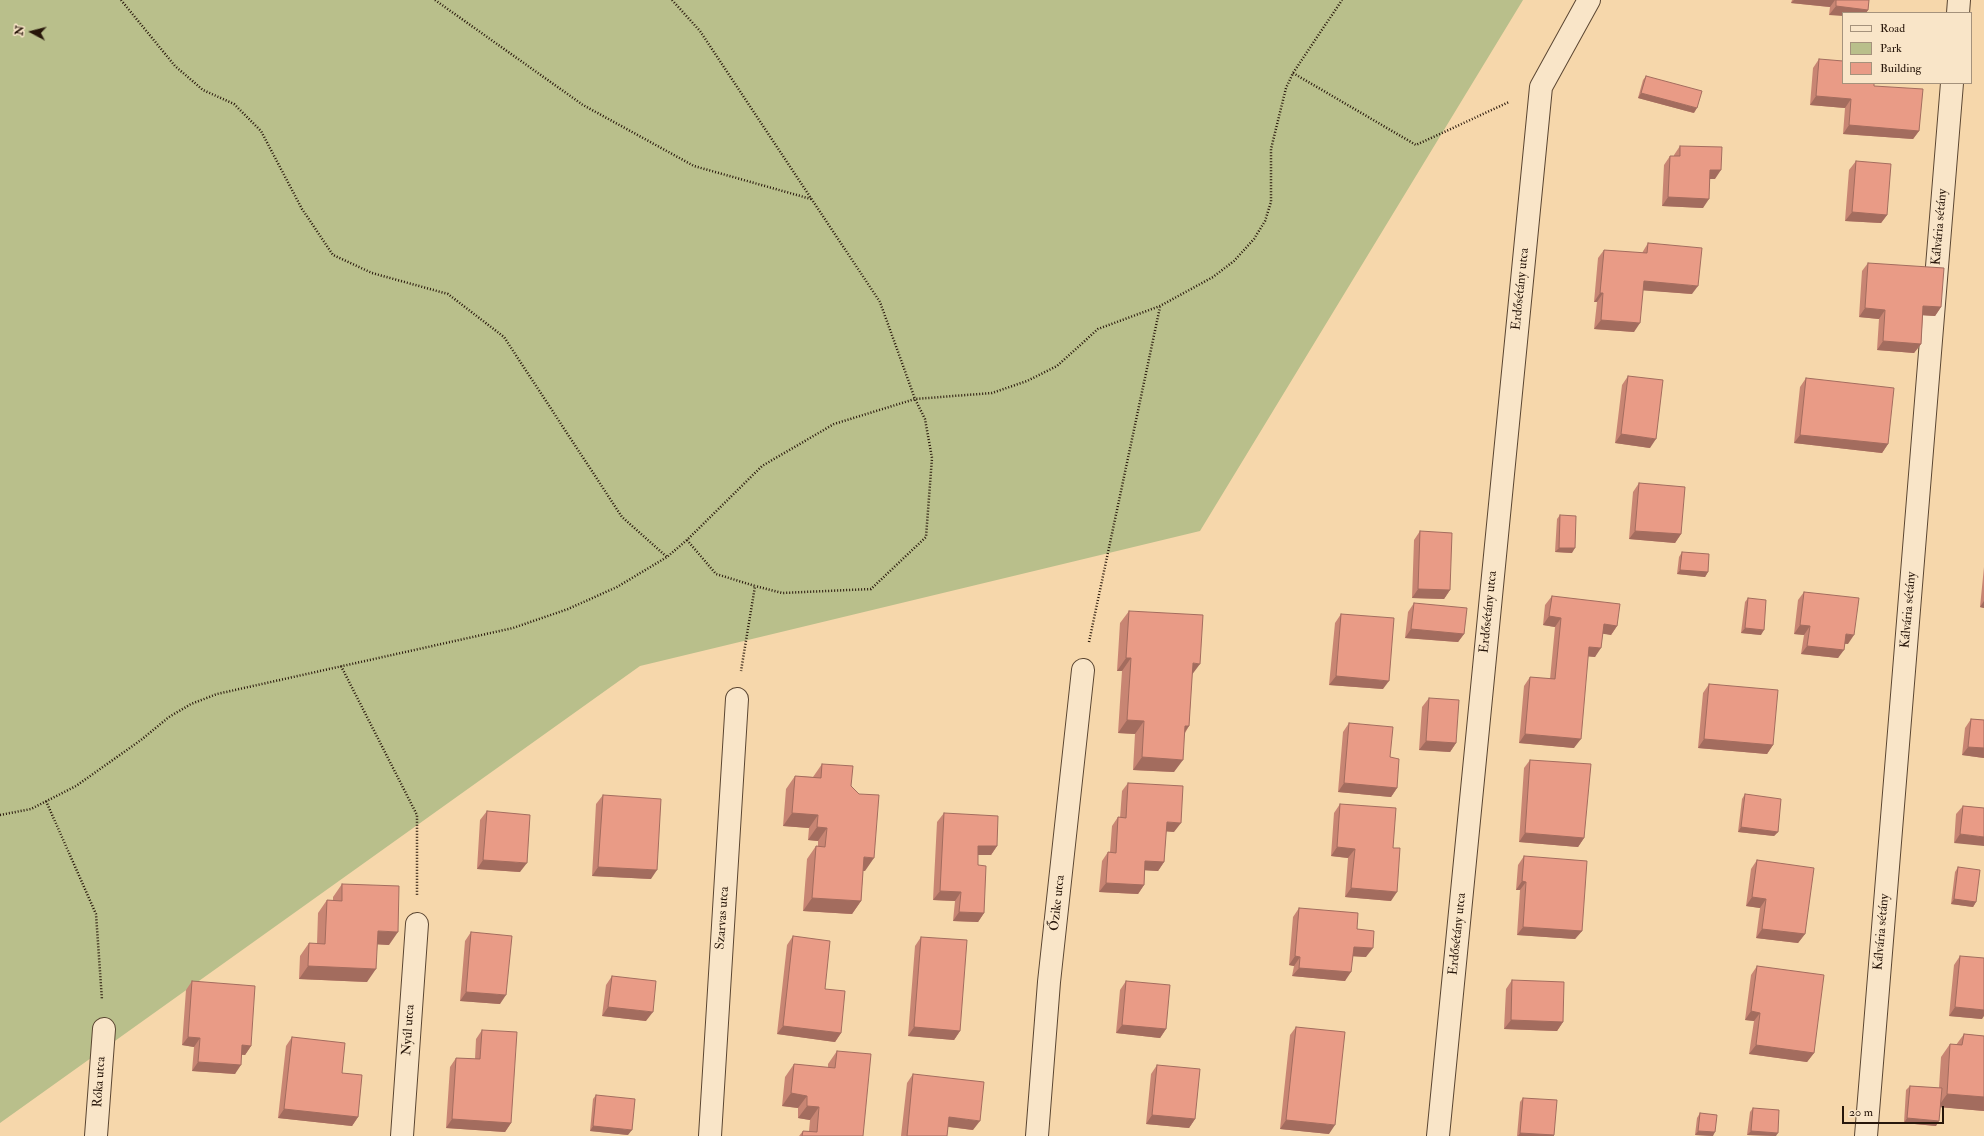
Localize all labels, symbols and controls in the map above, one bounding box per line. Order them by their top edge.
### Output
north arrow [12,12,52,52]
legend [1842,12,1972,84]
text: Road [1880,21,1905,36]
text: N [13,25,27,36]
text: Park [1880,41,1902,56]
text: Building [1880,61,1921,76]
street label: Kálvária sétány [1929,188,1951,266]
street label: Erdősétány utca [1509,247,1533,331]
street label: Erdősétány utca [1477,570,1501,654]
street label: Kálvária sétány [1898,571,1920,649]
street label: Őzike utca [1047,874,1069,932]
street label: Szarvas utca [713,886,733,950]
street label: Erdősétány utca [1446,892,1470,976]
street label: Kálvária sétány [1871,893,1893,971]
street label: Nyúl utca [399,1004,419,1056]
street label: Róka utca [90,1056,110,1108]
scale bar [1844,1098,1946,1124]
text: 20 m [1849,1105,1873,1120]

